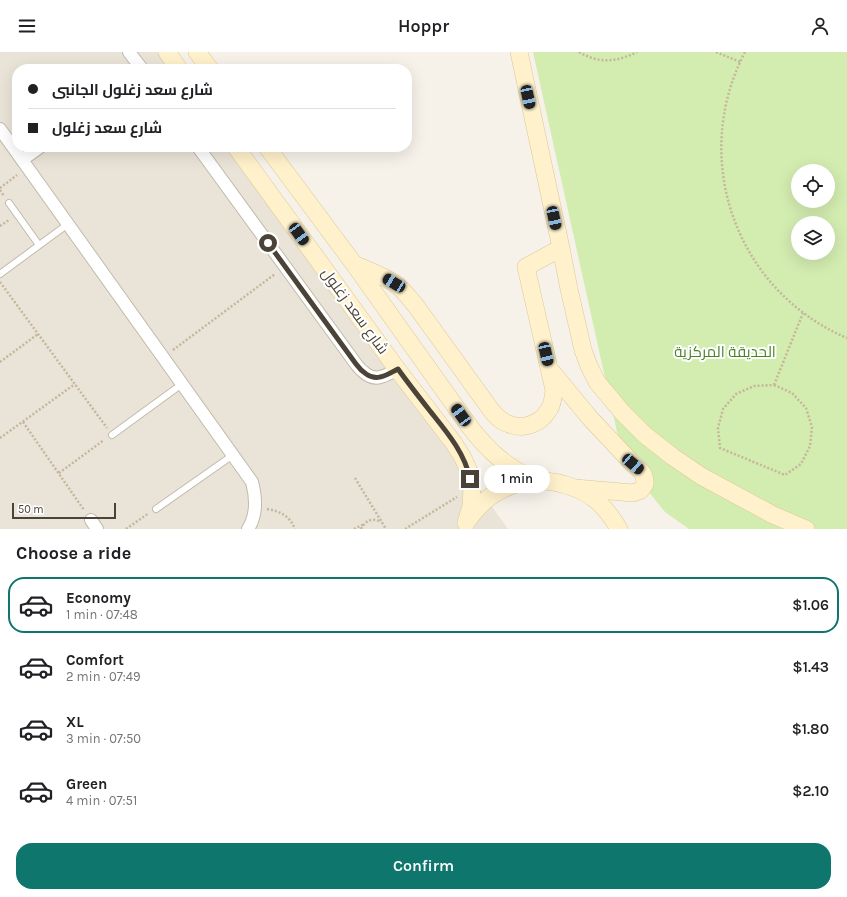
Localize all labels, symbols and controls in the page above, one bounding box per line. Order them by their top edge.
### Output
icon: menu [16,15,38,37]
text: Hoppr [398,15,449,37]
icon: person [809,15,831,37]
text: شارع سعد زغلول الجانبى [52,81,213,99]
car [520,84,536,110]
text: شارع سعد زغلول [52,119,162,137]
map controls [791,164,835,260]
button: locate [791,164,835,208]
car [546,205,562,231]
button: layers [791,216,835,260]
car [287,221,311,247]
route start [259,234,277,252]
street label: شارع سعد زغلول [316,264,392,359]
car [381,272,407,294]
car [537,341,555,367]
park label: الحديقة المركزية [674,343,776,361]
car [449,402,473,428]
car [620,452,646,476]
callout: 1 min [484,465,550,493]
route end [461,470,479,488]
text: 1 min [501,471,533,486]
scale bar [12,501,116,520]
text: 50 m [18,503,44,516]
text: Choose a ride [16,542,131,564]
icon: car [18,587,54,623]
text: Economy [66,589,131,607]
text: $1.06 [792,596,829,614]
text: 1 min · 07:48 [66,607,138,622]
icon: car [18,649,54,685]
text: Comfort [66,651,124,669]
text: $1.43 [793,658,829,676]
text: 2 min · 07:49 [66,669,141,684]
icon: car [18,711,54,747]
text: XL [66,713,84,731]
text: $1.80 [792,720,829,738]
text: 3 min · 07:50 [66,731,141,746]
icon: car [18,773,54,809]
text: Green [66,775,107,793]
text: $2.10 [792,782,829,800]
text: 4 min · 07:51 [66,793,137,808]
button: Confirm [16,843,831,889]

